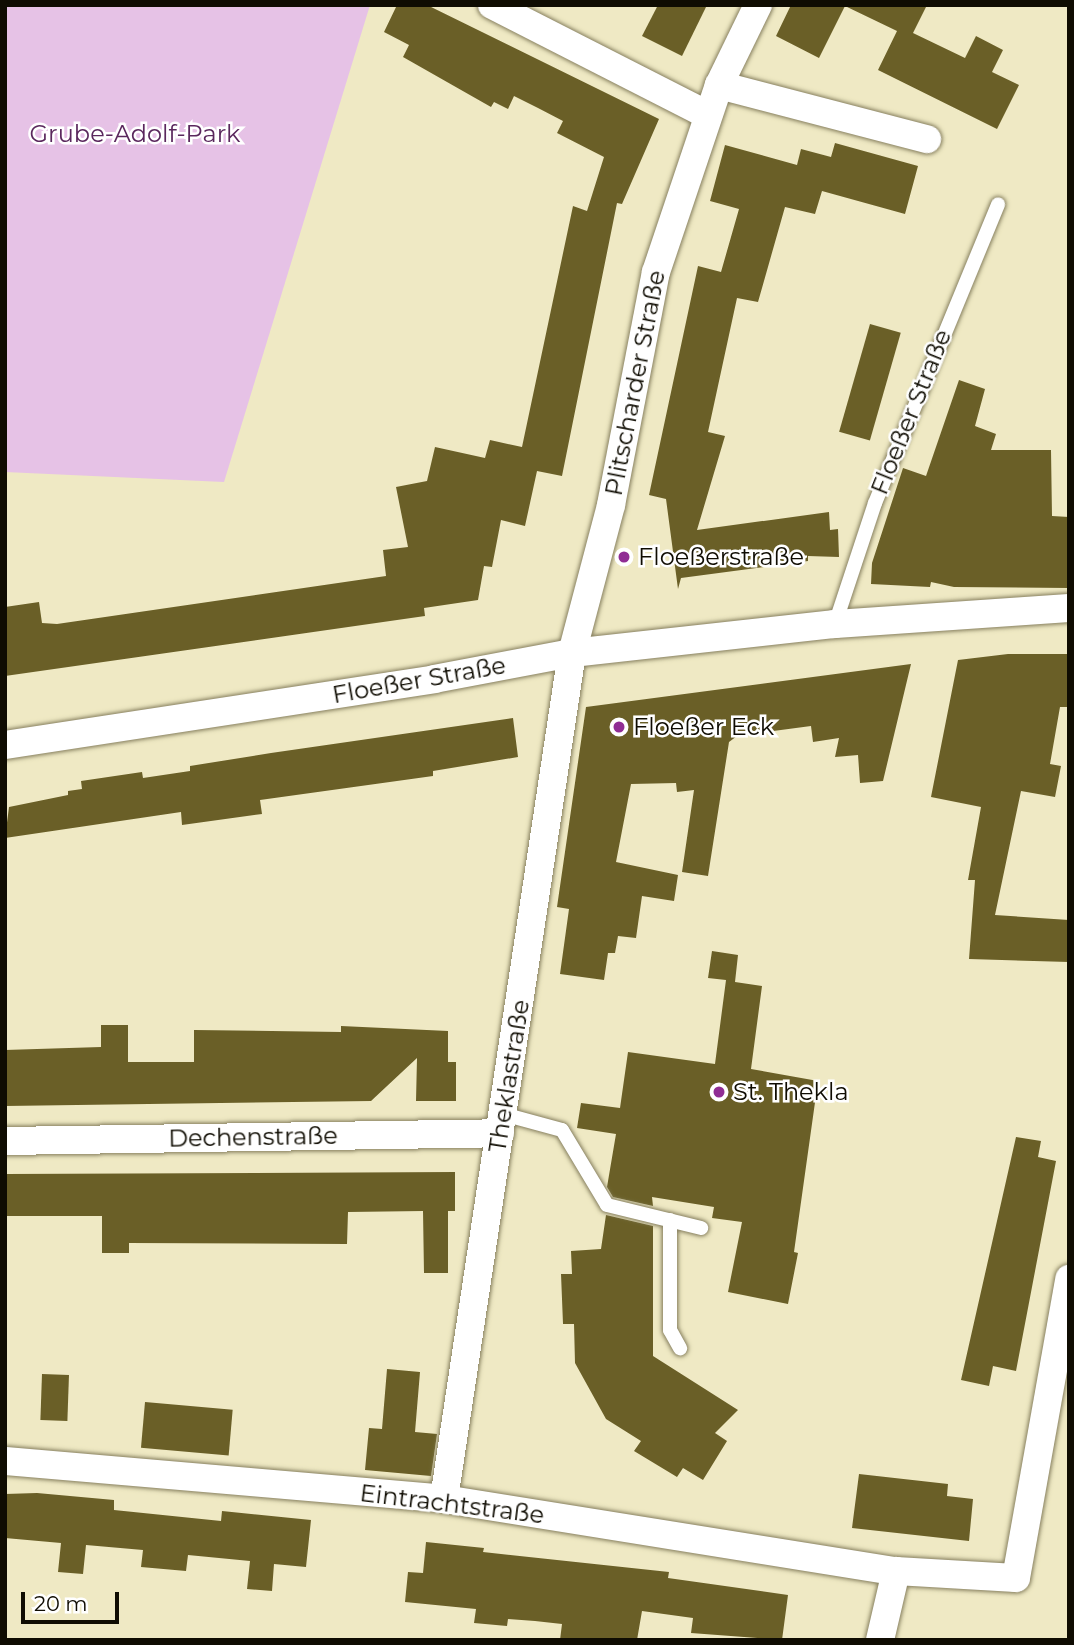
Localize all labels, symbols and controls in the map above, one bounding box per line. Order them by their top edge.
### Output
park label: Grube-Adolf-Park [30,120,240,148]
street label: Plitscharder Straße [599,268,671,498]
street label: Floeßer Straße [865,325,957,499]
place label: Floeßerstraße [638,543,804,571]
marker: Floeßerstraße [616,549,632,565]
street label: Floeßer Straße [330,651,508,709]
place label: Floeßer Eck [633,713,774,741]
marker: Floeßer Eck [611,719,627,735]
street label: Theklastraße [483,998,535,1154]
place label: St. Thekla [733,1078,849,1106]
marker: St. Thekla [711,1084,727,1100]
street label: Dechenstraße [168,1121,338,1153]
street label: Eintrachtstraße [358,1478,546,1530]
scale bar [24,1578,122,1622]
text: 20 m [34,1591,88,1616]

